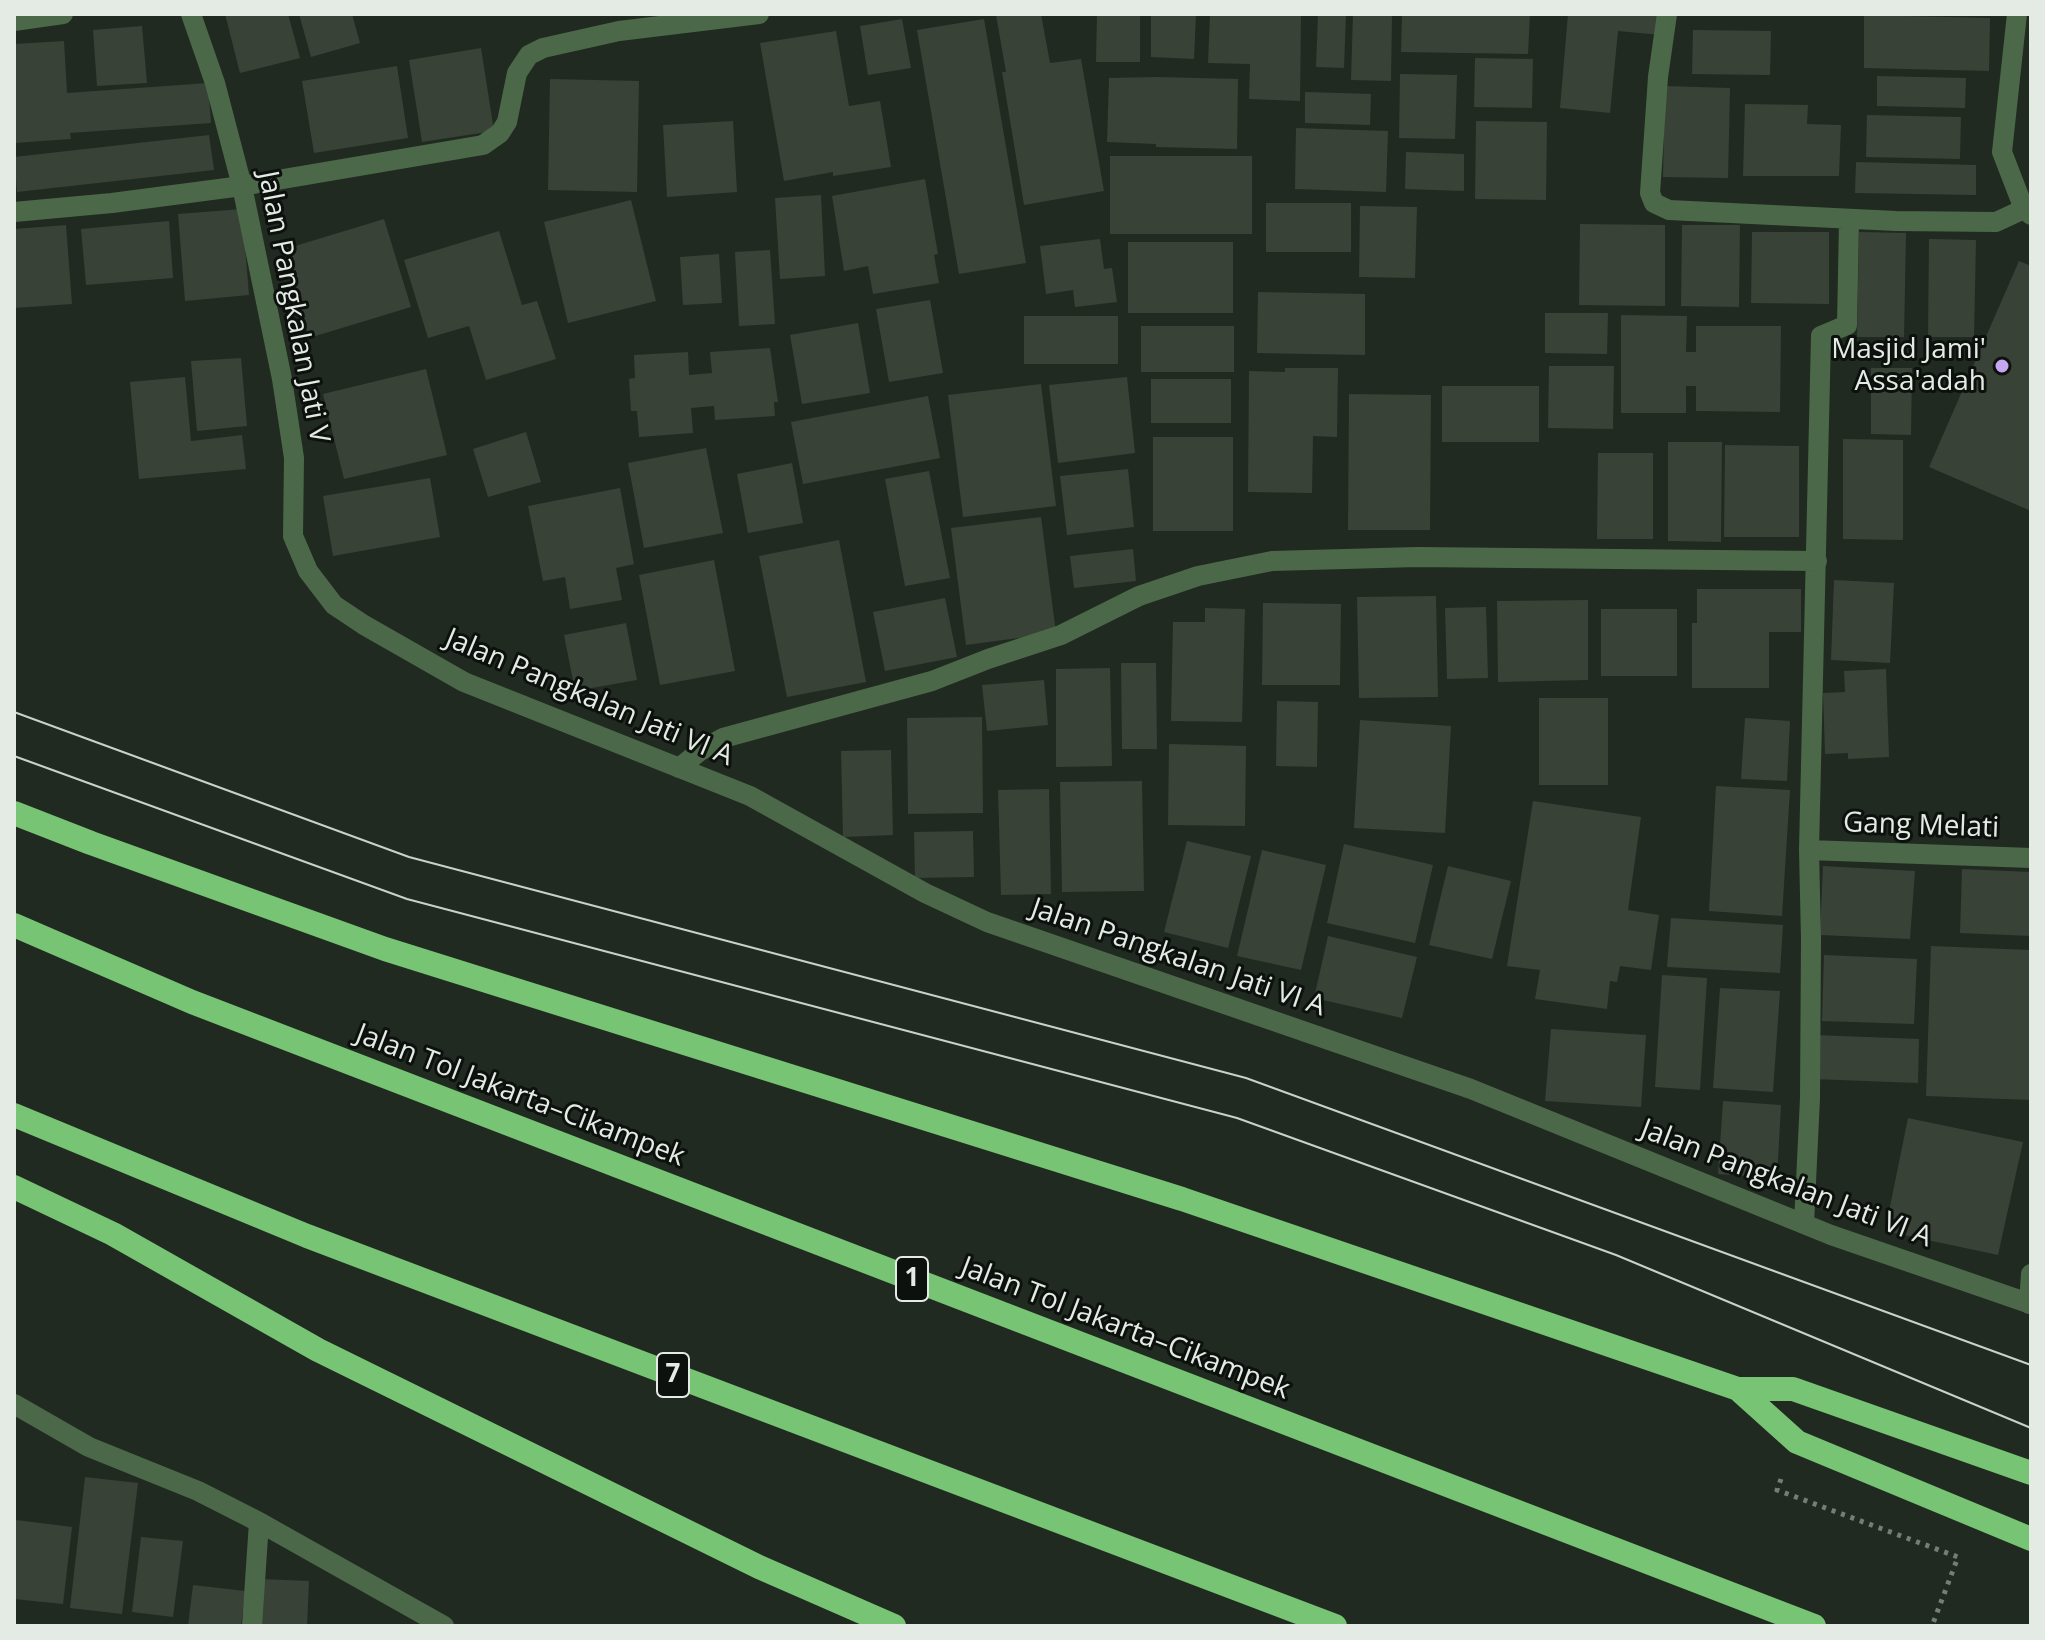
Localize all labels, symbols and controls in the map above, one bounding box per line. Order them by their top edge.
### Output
street label: Jalan Pangkalan Jati V [250,168,336,446]
place label: Masjid Jami' Assa'adah [1831,333,1986,399]
marker: Masjid Jami' Assa'adah [1993,357,2011,375]
street label: Jalan Pangkalan Jati VI A [440,622,738,774]
street label: Gang Melati [1842,806,2000,846]
street label: Jalan Pangkalan Jati VI A [1026,892,1330,1024]
street label: Jalan Tol Jakarta–Cikampek [351,1018,689,1174]
street label: Jalan Pangkalan Jati VI A [1636,1113,1936,1255]
street label: Jalan Tol Jakarta–Cikampek [956,1251,1294,1407]
road number: 1 [896,1257,928,1301]
road number: 7 [657,1353,689,1397]

